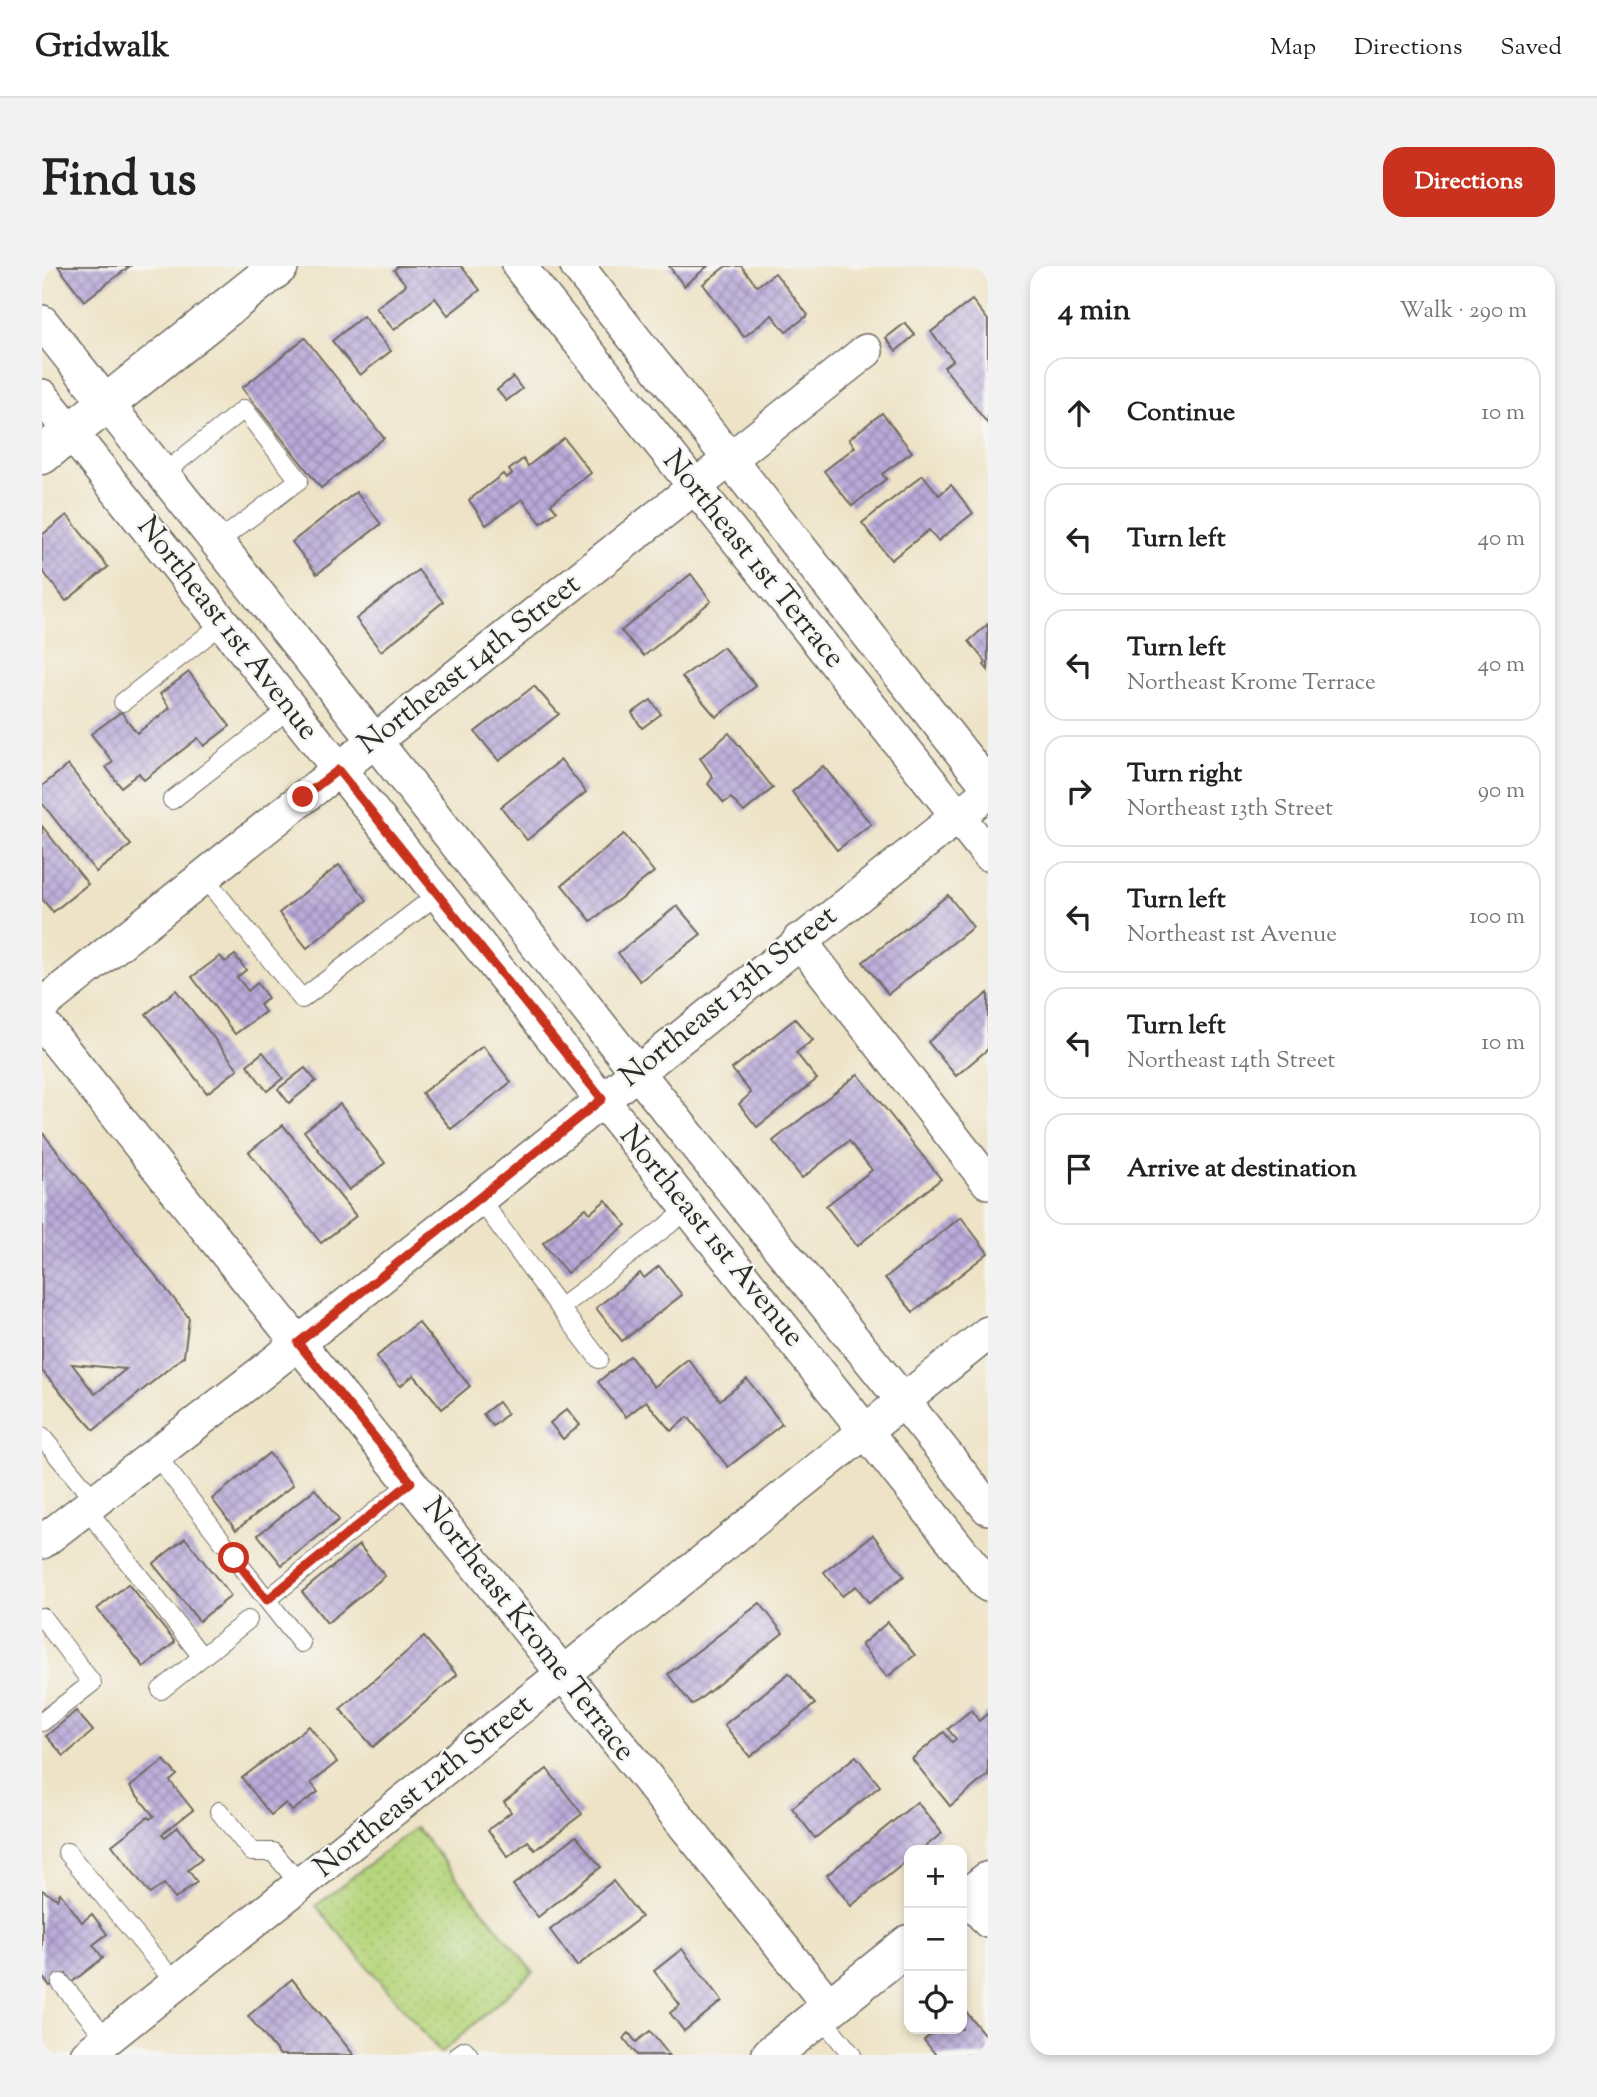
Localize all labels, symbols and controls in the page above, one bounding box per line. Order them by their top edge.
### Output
text: Gridwalk [35,24,169,72]
text: Map [1270,31,1316,65]
text: Directions [1354,31,1462,65]
text: Saved [1500,31,1562,65]
text: Find us [42,147,196,217]
button: Directions [1383,147,1555,217]
text: 4 min [1058,290,1131,333]
text: Walk · 290 m [1399,295,1527,328]
icon: ahead [1060,394,1098,432]
text: Continue [1127,395,1235,432]
text: 10 m [1481,397,1525,430]
street label: Northeast 1st Terrace [651,442,855,678]
street label: Northeast 1st Avenue [126,508,328,750]
icon: left [1060,520,1098,558]
text: Turn left [1127,521,1226,558]
text: 40 m [1478,523,1525,556]
street label: Northeast 14th Street [350,564,590,766]
text: Turn left [1127,630,1226,667]
icon: left [1060,646,1098,684]
text: 40 m [1478,649,1525,682]
text: Northeast Krome Terrace [1127,667,1376,700]
text: Turn right [1127,756,1242,793]
icon: right [1060,772,1098,810]
text: 90 m [1478,775,1525,808]
route end [287,781,318,812]
text: Northeast 13th Street [1127,793,1333,826]
text: Turn left [1127,882,1226,919]
street label: Northeast 13th Street [611,896,847,1098]
icon: left [1060,898,1098,936]
text: 100 m [1469,901,1525,934]
text: Northeast 1st Avenue [1127,919,1337,952]
text: Turn left [1127,1008,1226,1045]
icon: left [1060,1024,1098,1062]
text: 10 m [1481,1027,1525,1060]
text: Northeast 14th Street [1127,1045,1335,1078]
street label: Northeast 1st Avenue [608,1117,814,1357]
icon: arrive [1060,1150,1098,1188]
text: Arrive at destination [1127,1151,1357,1188]
street label: Northeast Krome Terrace [411,1489,645,1771]
route start [218,1542,249,1573]
street label: Northeast 12th Street [305,1685,543,1889]
map controls [904,1845,967,2034]
button: + [904,1845,967,1908]
button: − [904,1908,967,1971]
button: locate [904,1971,967,2034]

